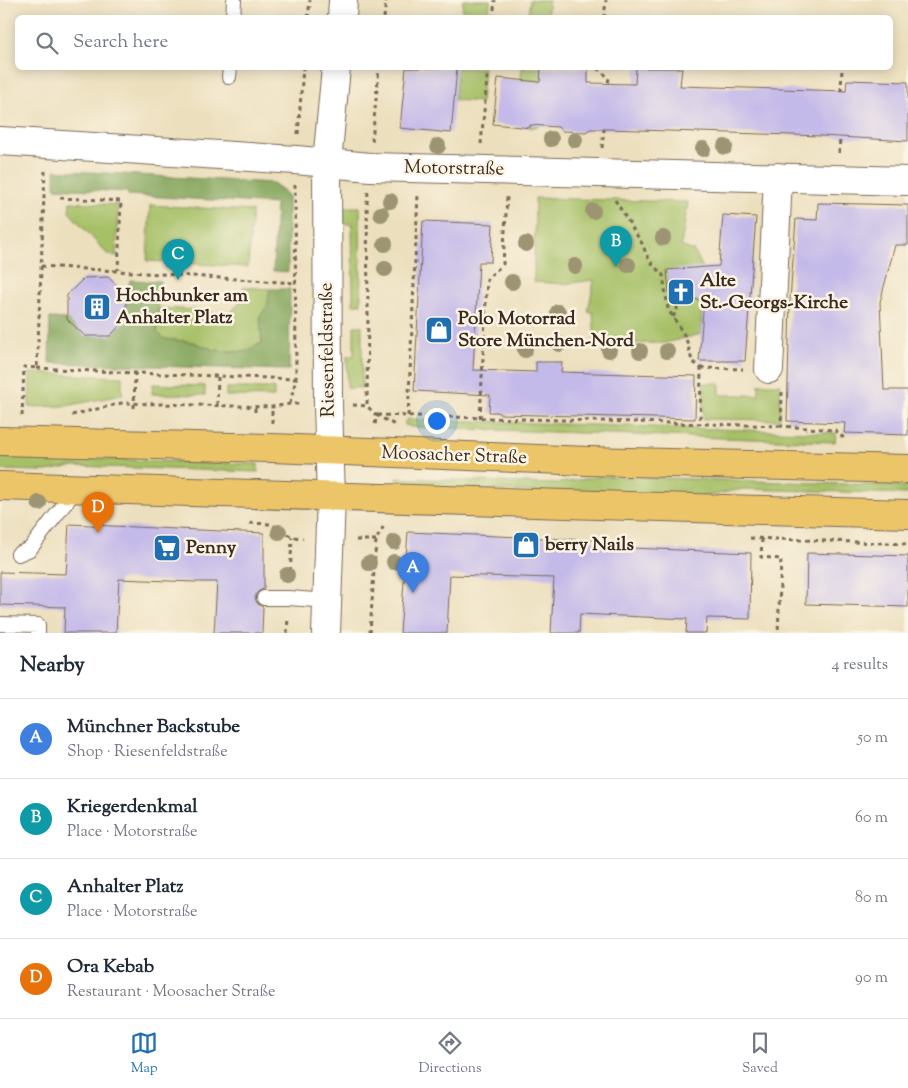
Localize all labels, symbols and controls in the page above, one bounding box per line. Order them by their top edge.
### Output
search box [15,15,893,70]
icon: search [33,29,61,57]
text: Search here [73,29,168,56]
street label: Motorstraße [404,155,504,183]
pin: B [600,226,632,267]
pin: C [162,239,194,280]
place label: Alte St.-Georgs-Kirche [700,268,848,317]
church icon: Alte St.-Georgs-Kirche [666,277,696,307]
street label: Riesenfeldstraße [313,282,343,418]
place label: Hochbunker am Anhalter Platz [116,283,248,332]
building icon: Hochbunker am Anhalter Platz [82,292,112,322]
place label: Polo Motorrad Store München-Nord [458,306,634,355]
shop icon: Polo Motorrad Store München-Nord [424,315,454,345]
your location [424,408,450,434]
street label: Moosacher Straße [381,440,528,472]
pin: D [82,492,114,533]
shop icon: berry Nails [511,530,541,560]
place label: berry Nails [544,532,635,559]
supermarket icon: Penny [152,533,182,563]
place label: Penny [186,535,237,562]
pin: A [397,552,429,593]
text: Nearby [20,651,85,681]
text: 4 results [832,654,888,677]
text: Münchner Backstube [67,714,240,741]
text: A [30,727,43,750]
text: 50 m [857,727,888,750]
text: Shop · Riesenfeldstraße [67,741,228,764]
text: Kriegerdenkmal [67,794,198,821]
text: B [31,807,41,830]
text: 60 m [855,807,888,830]
text: Place · Motorstraße [67,821,198,844]
text: Anhalter Platz [67,874,183,901]
text: C [30,887,42,910]
text: 80 m [855,887,888,910]
text: Place · Motorstraße [67,901,198,924]
text: Ora Kebab [67,954,154,981]
text: D [30,967,42,990]
text: 90 m [855,967,888,990]
text: Restaurant · Moosacher Straße [67,981,276,1004]
tab: Map [130,1029,158,1079]
tab: Directions [418,1029,482,1079]
tab: Saved [742,1029,778,1079]

